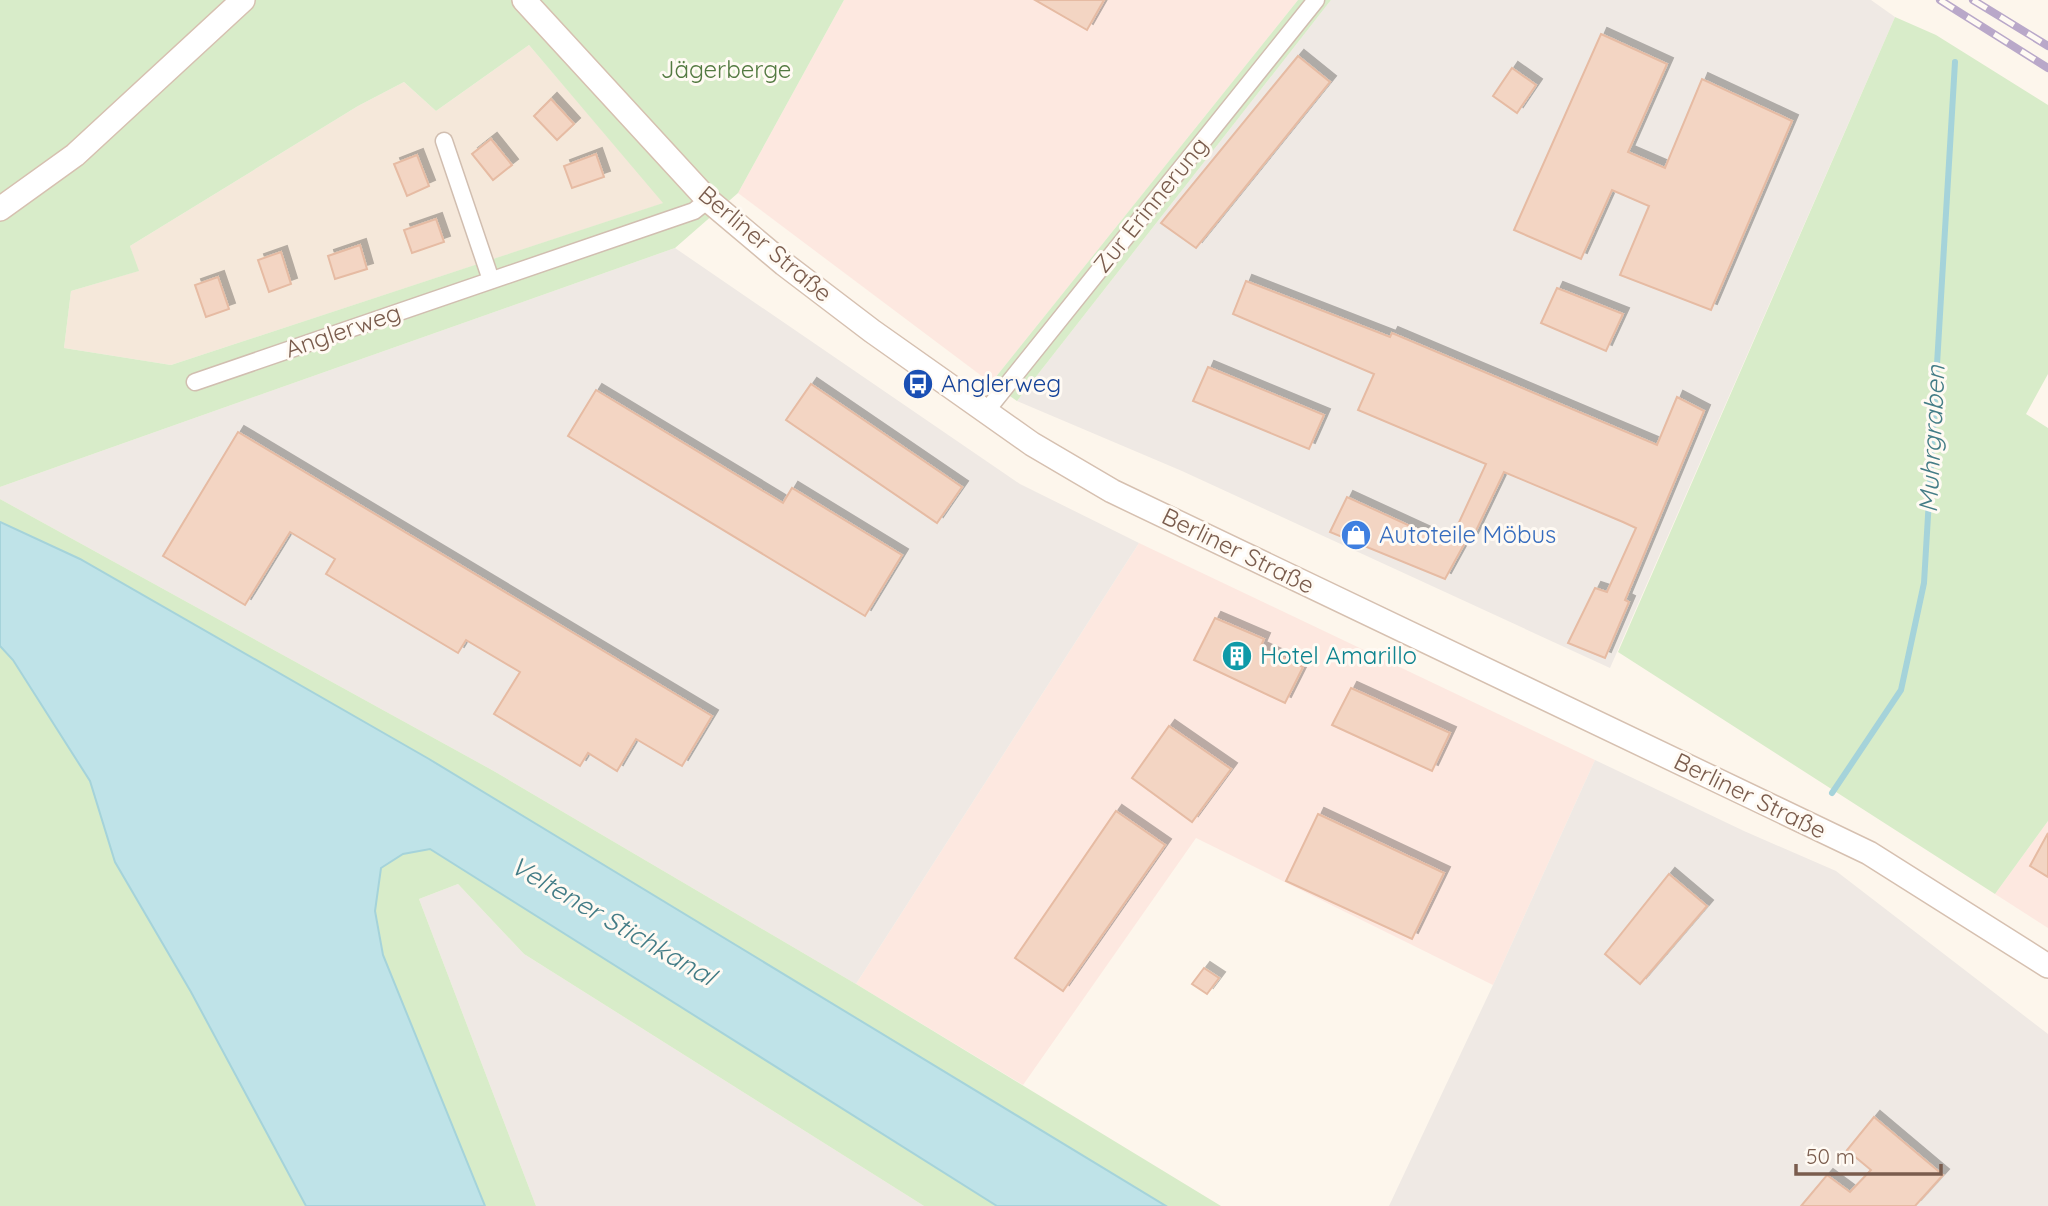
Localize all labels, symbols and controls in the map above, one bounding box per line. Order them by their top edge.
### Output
park label: Jägerberge [661,54,791,84]
street label: Zur Erinnerung [1086,130,1214,278]
street label: Berliner Straße [693,179,839,308]
street label: Anglerweg [281,296,404,364]
water label: Muhrgraben [1911,363,1952,514]
bus stop icon: Anglerweg [901,367,935,401]
place label: Anglerweg [941,368,1061,398]
street label: Berliner Straße [1157,500,1319,600]
shop icon: Autoteile Möbus [1339,518,1373,552]
place label: Autoteile Möbus [1379,519,1556,549]
building icon: Hotel Amarillo [1220,639,1254,673]
place label: Hotel Amarillo [1260,640,1417,670]
street label: Berliner Straße [1669,745,1831,845]
water label: Veltener Stichkanal [505,849,724,994]
scale bar [1796,1132,1941,1176]
text: 50 m [1806,1143,1855,1169]

